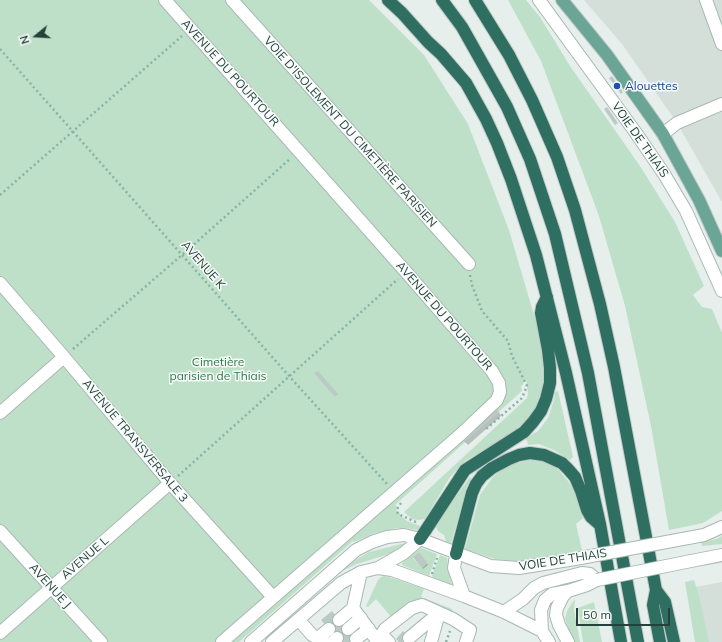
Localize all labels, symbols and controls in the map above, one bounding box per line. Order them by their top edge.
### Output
north arrow [16,16,56,56]
street label: AVENUE DU POURTOUR [178,16,282,130]
text: N [17,34,33,46]
street label: VOIE D'ISOLEMENT DU CIMETIÈRE PARISIEN [260,34,440,230]
place label: Alouettes [625,79,678,93]
marker: Alouettes [612,81,622,91]
street label: VOIE DE THIAIS [609,99,671,181]
street label: AVENUE K [178,238,228,292]
street label: AVENUE DU POURTOUR [393,259,495,373]
park label: Cimetière parisien de Thiais [169,355,267,383]
street label: AVENUE TRANSVERSALE 3 [79,377,191,505]
street label: AVENUE L [58,534,112,582]
street label: VOIE DE THIAIS [518,546,608,574]
street label: AVENUE J [26,561,74,611]
scale bar [578,600,672,626]
text: 50 m [583,607,611,622]

